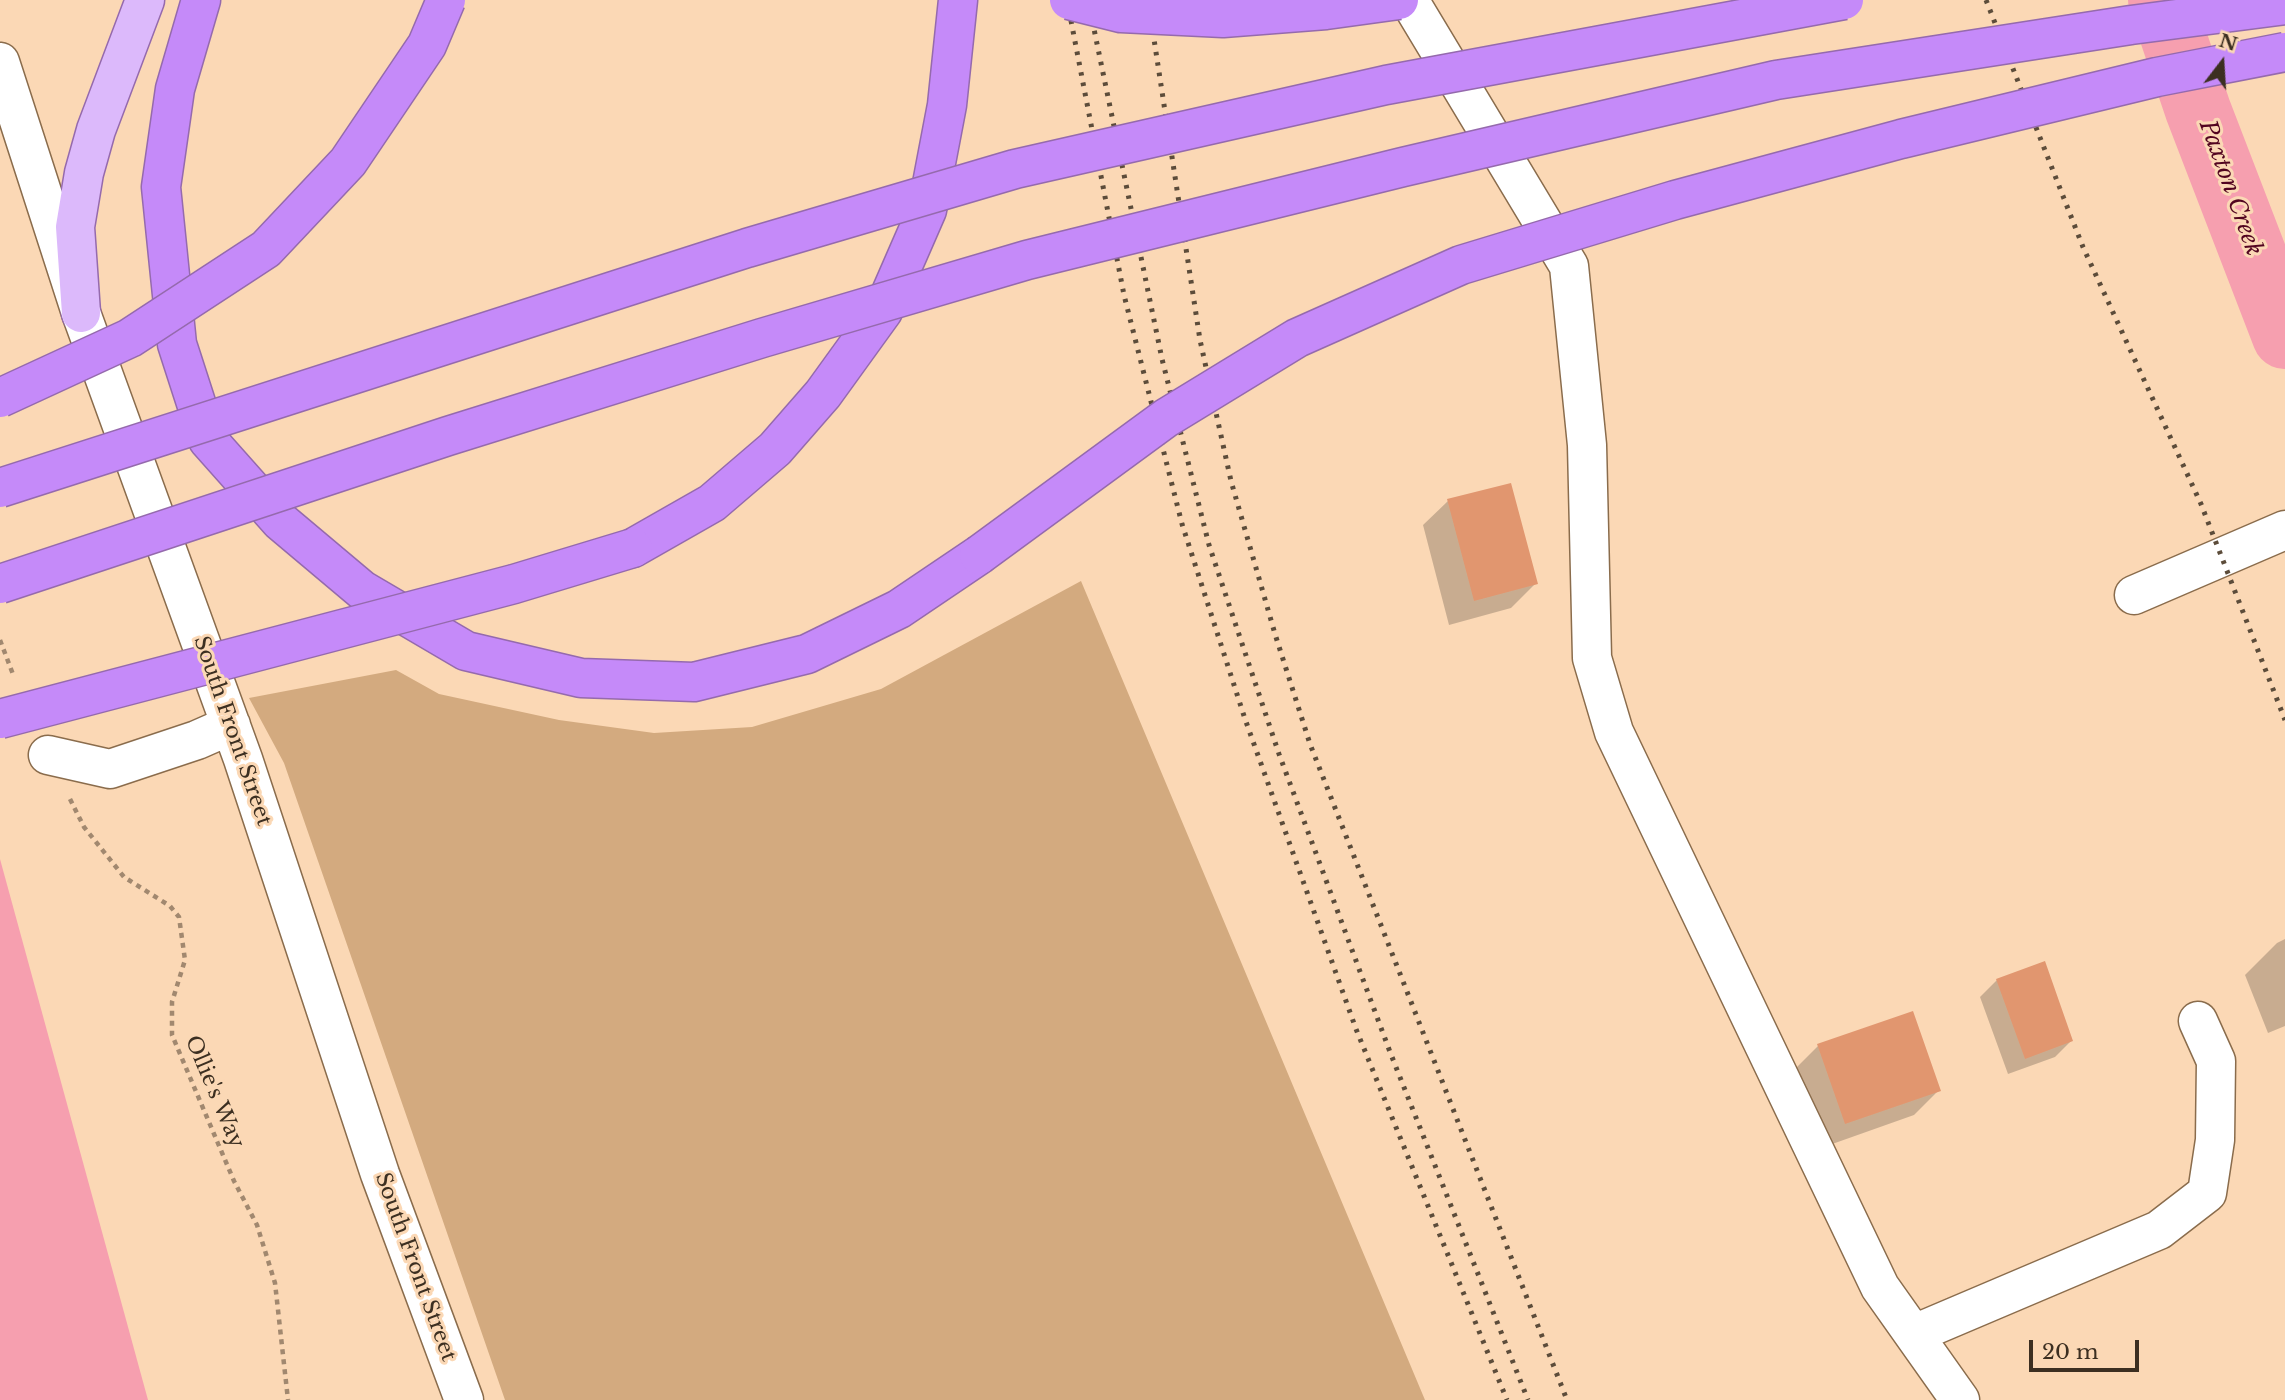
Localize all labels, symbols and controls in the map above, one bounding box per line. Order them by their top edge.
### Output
north arrow [2187,28,2257,98]
text: N [2216,29,2240,56]
water label: Paxton Creek [2193,116,2267,260]
street label: South Front Street [188,633,276,829]
street label: Ollie's Way [179,1032,249,1152]
street label: South Front Street [369,1169,461,1365]
scale bar [2033,1326,2143,1370]
text: 20 m [2042,1339,2099,1365]

